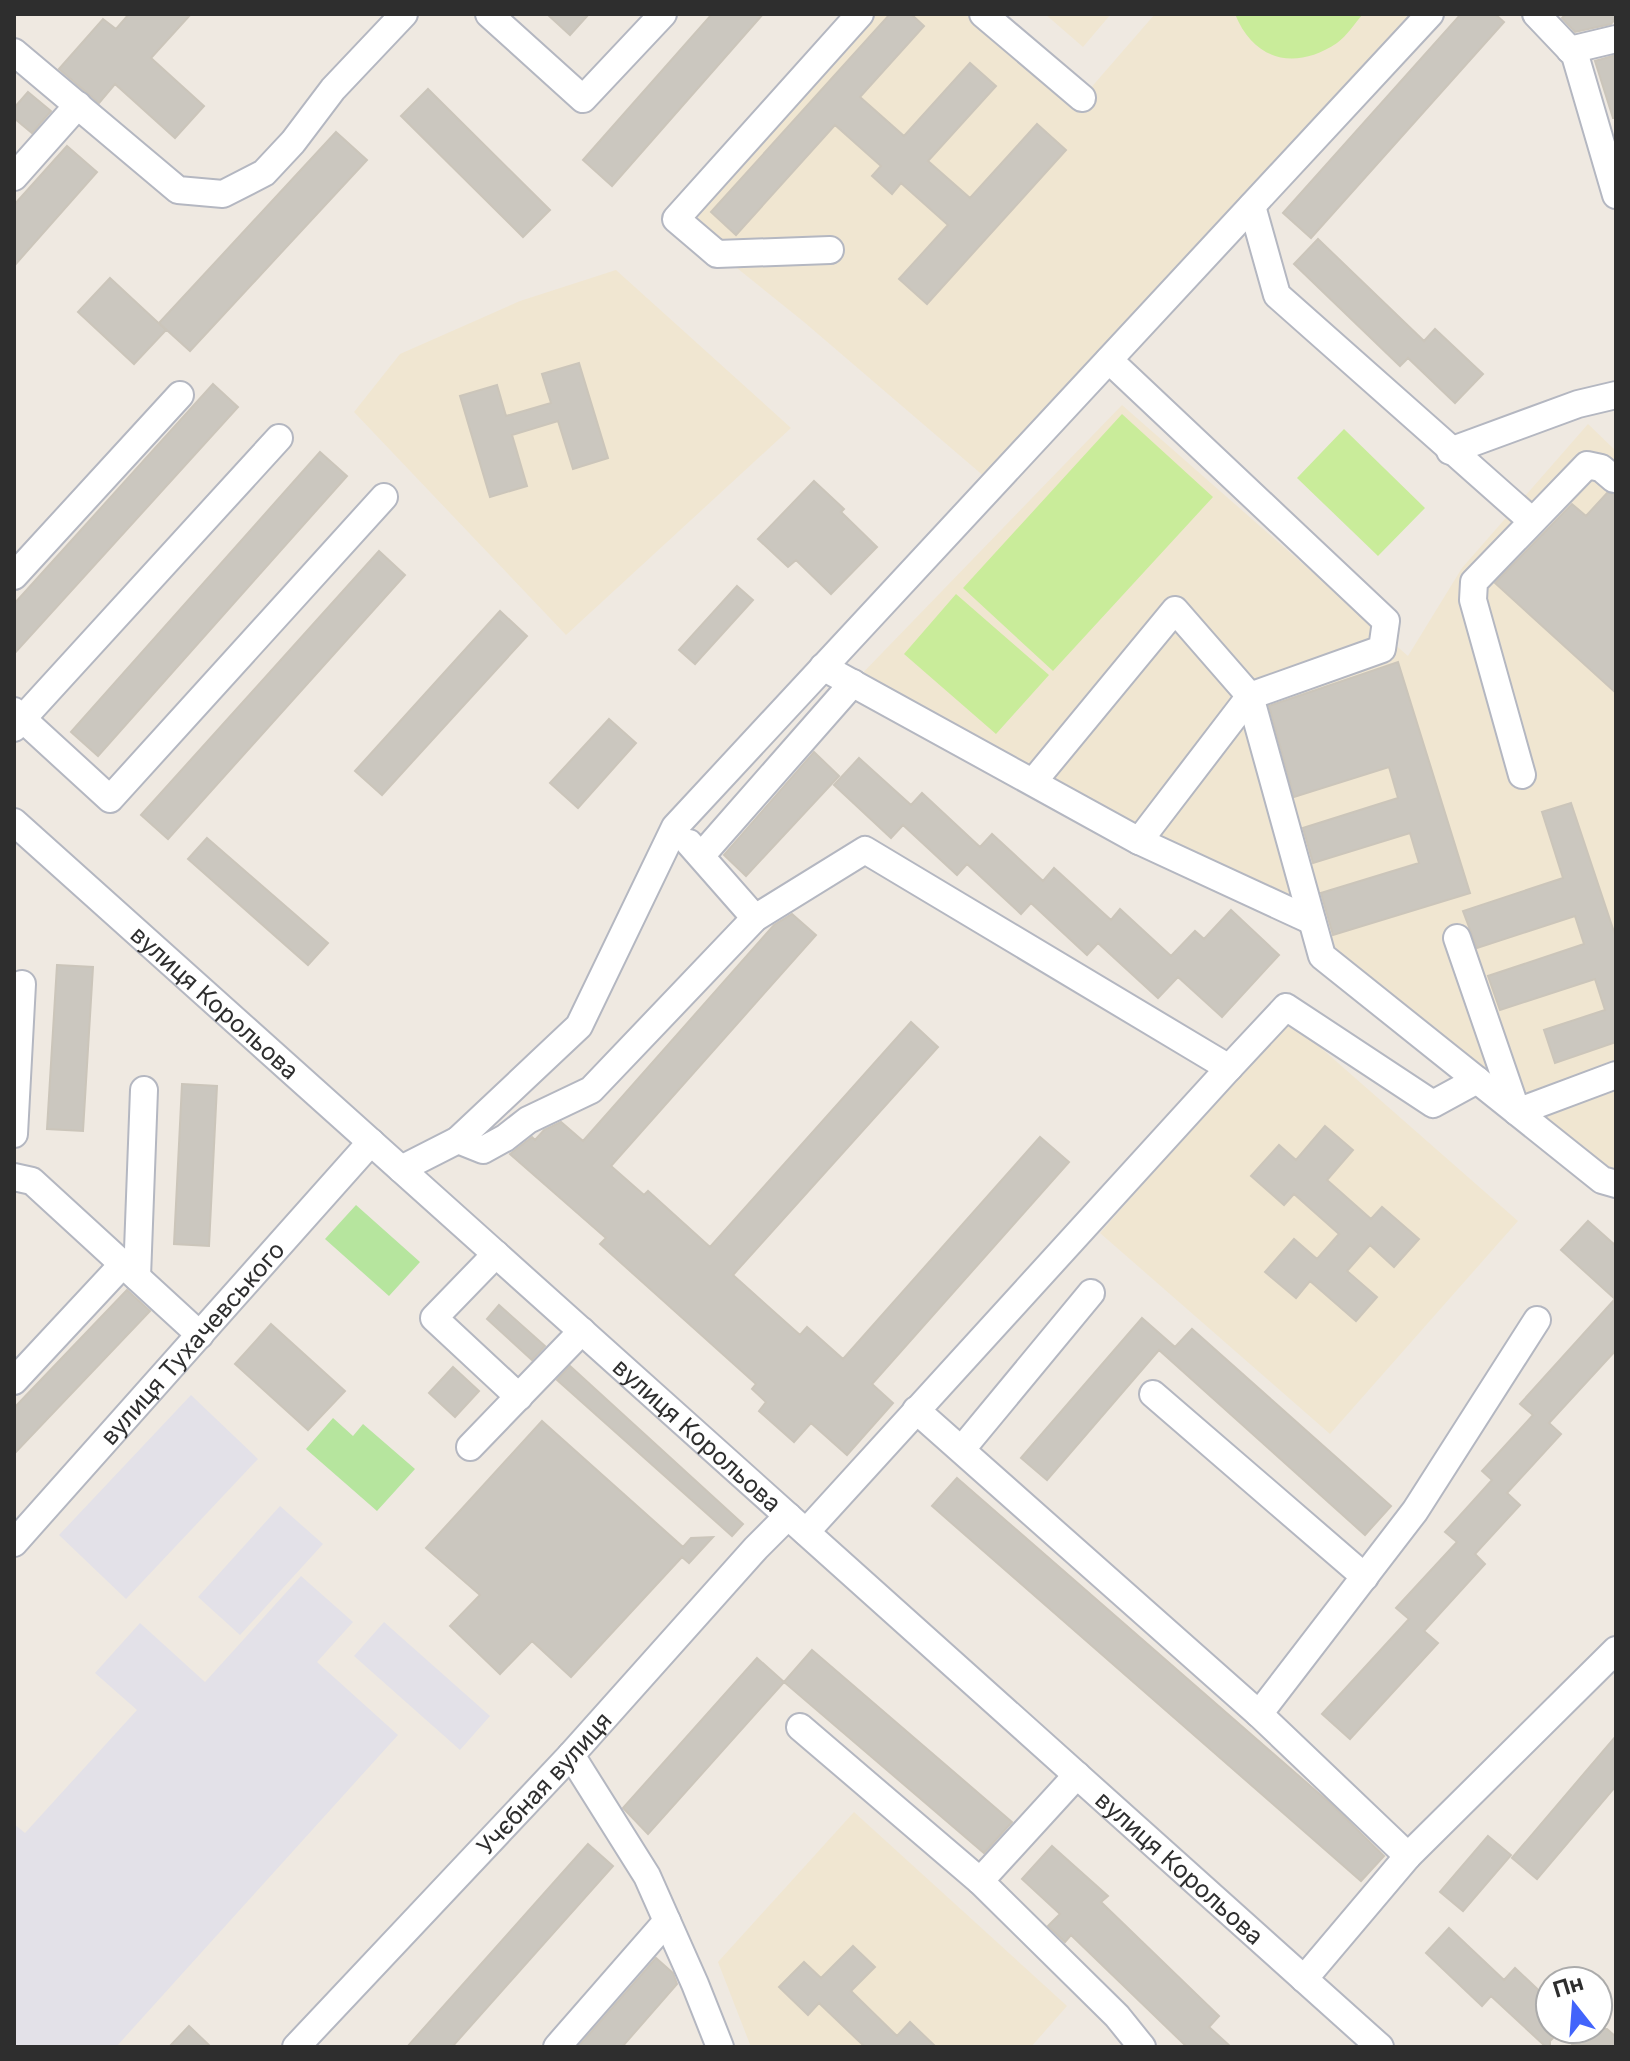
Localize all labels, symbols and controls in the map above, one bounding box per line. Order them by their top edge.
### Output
street label: вулиця Корольова [125,919,305,1085]
street label: вулиця Тухачевського [94,1235,290,1450]
street label: вулиця Корольова [607,1352,787,1518]
street label: Учєбная вулиця [470,1706,617,1861]
street label: вулиця Корольова [1090,1785,1270,1950]
north arrow [1534,1965,1614,2045]
text: Пн [1550,1969,1586,2003]

